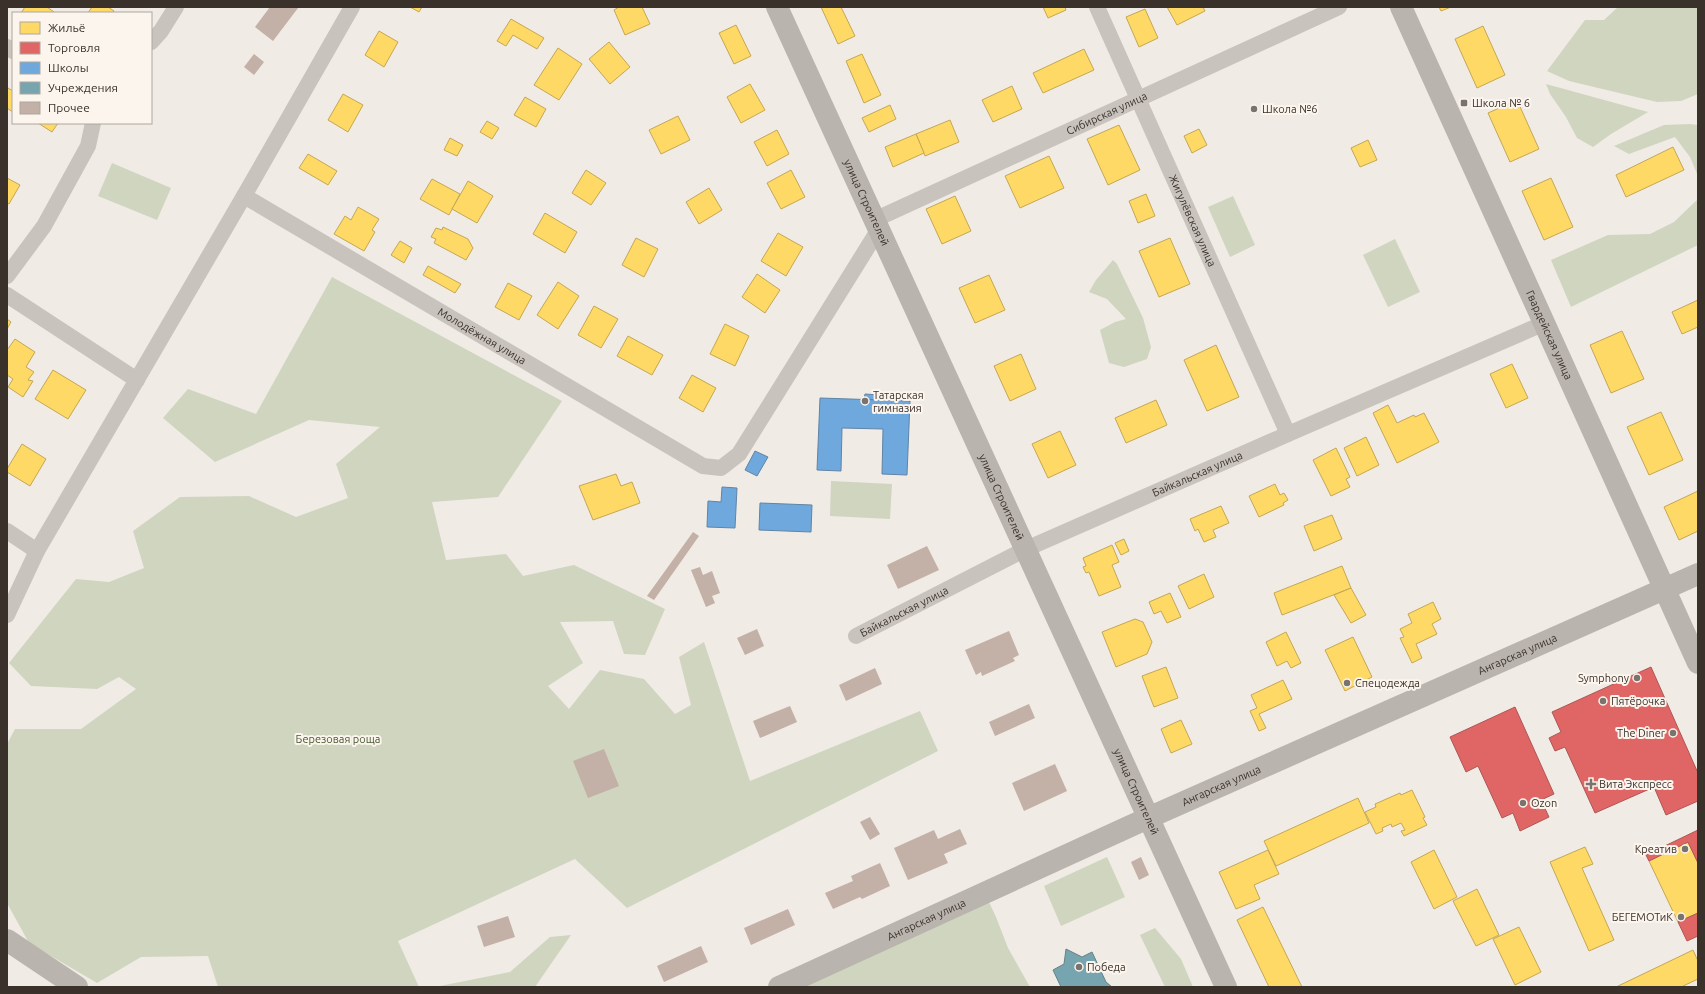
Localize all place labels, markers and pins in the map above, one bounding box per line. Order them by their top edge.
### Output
place label: Школа № 6 [1472,97,1530,109]
marker: Школа № 6 [1459,98,1469,108]
place label: Школа №6 [1262,103,1317,115]
marker: Школа №6 [1249,104,1259,114]
place label: Татарская гимназия [873,389,924,414]
marker: Татарская гимназия [860,396,870,406]
place label: Symphony [1578,672,1630,684]
marker: Symphony [1632,673,1642,683]
place label: Спецодежда [1355,677,1420,689]
marker: Спецодежда [1342,678,1352,688]
place label: Пятёрочка [1611,695,1665,707]
marker: Пятёрочка [1598,696,1608,706]
place label: The Diner [1617,727,1666,739]
marker: The Diner [1668,728,1678,738]
place label: Вита Экспресс [1599,778,1672,790]
marker: Вита Экспресс [1586,779,1596,789]
place label: Ozon [1531,797,1557,809]
marker: Ozon [1518,798,1528,808]
place label: Креатив [1635,843,1677,855]
marker: Креатив [1680,844,1690,854]
place label: БЕГЕМОТиК [1612,911,1673,923]
marker: БЕГЕМОТиК [1676,912,1686,922]
place label: Победа [1087,961,1126,973]
marker: Победа [1074,962,1084,972]

